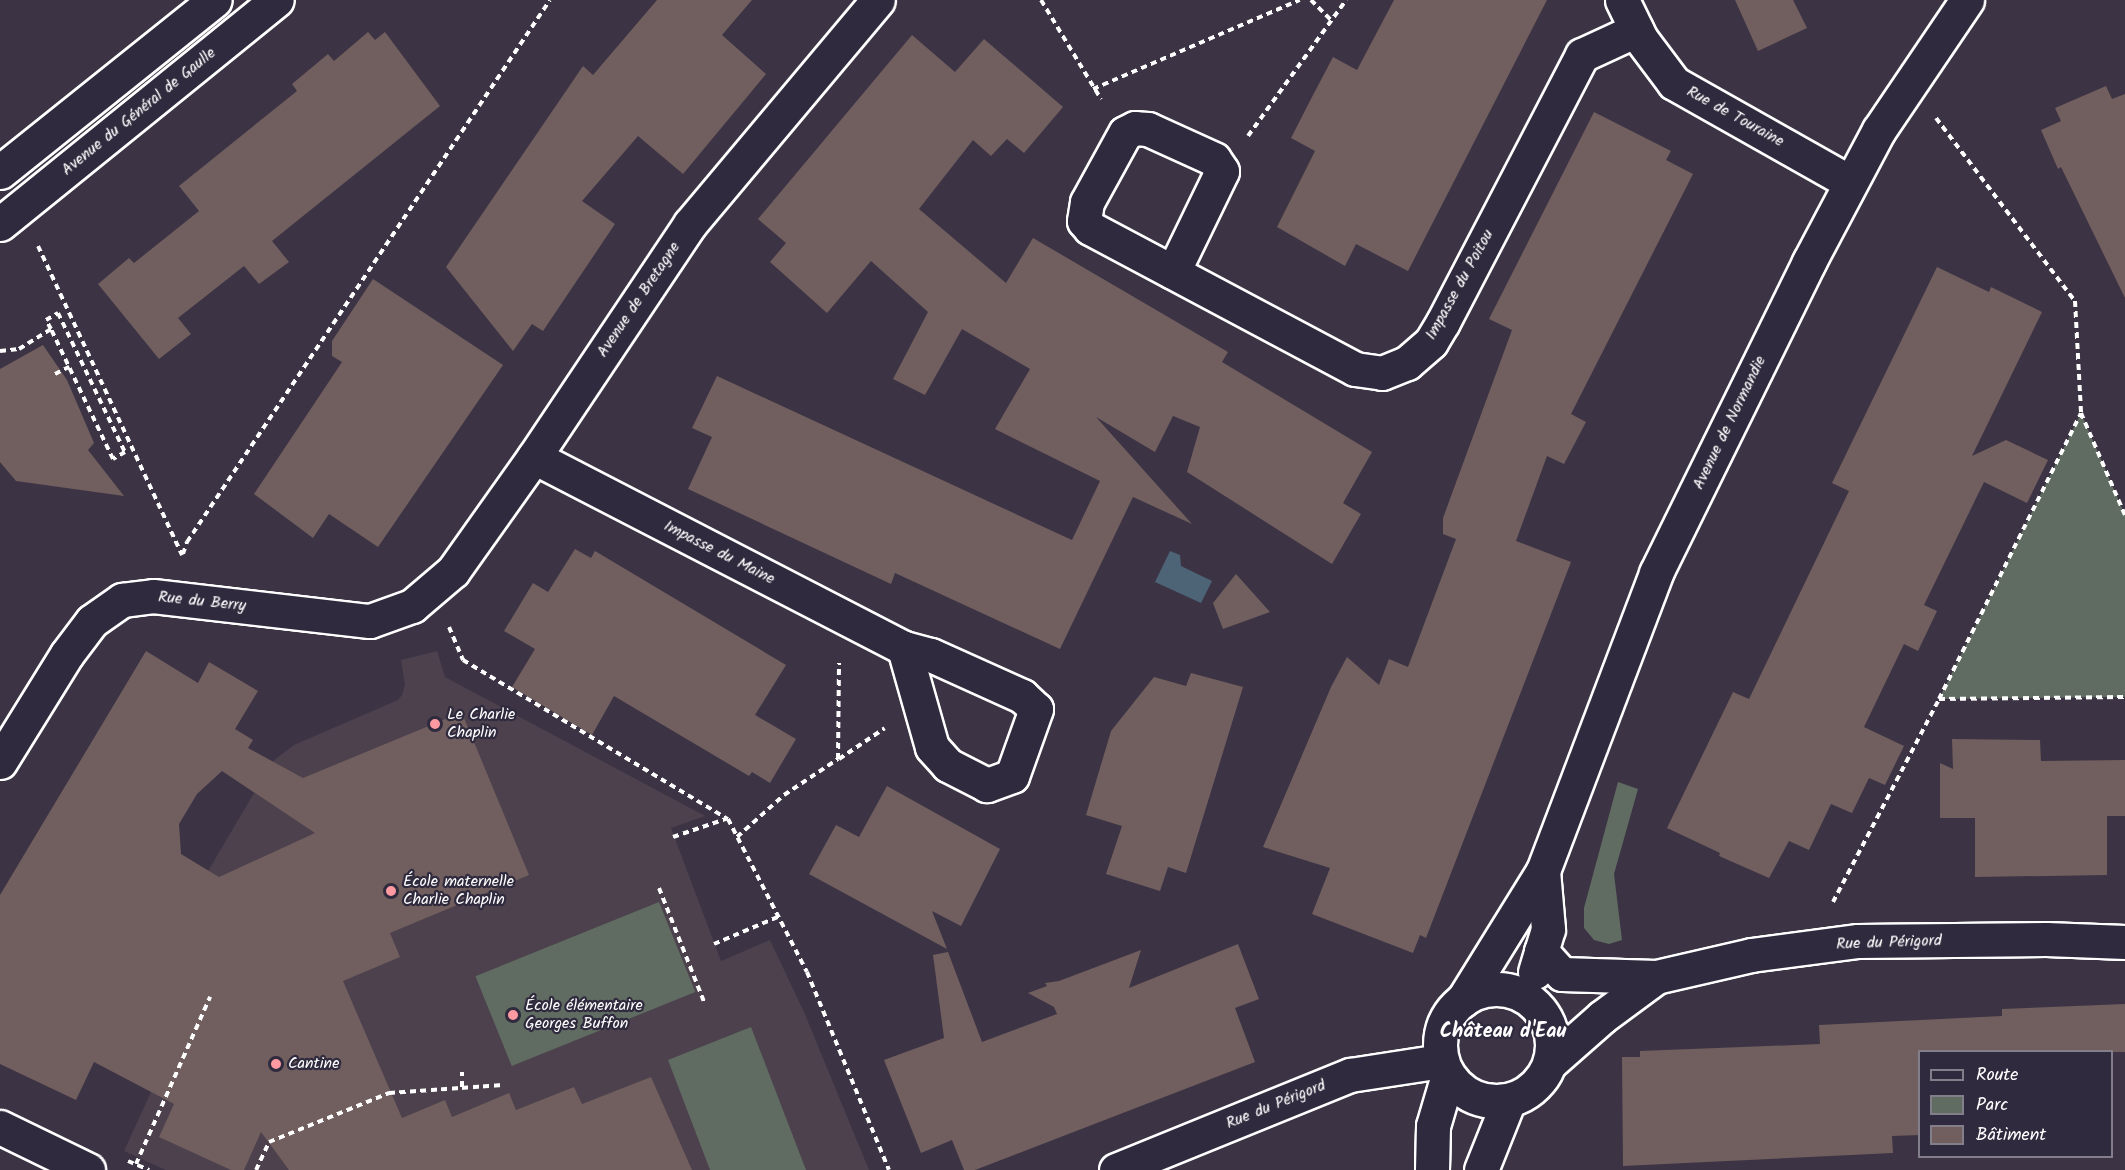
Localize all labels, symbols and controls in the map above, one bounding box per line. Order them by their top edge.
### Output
street label: Avenue du Général de Gaulle [58,44,220,180]
street label: Rue de Touraine [1683,82,1787,152]
street label: Impasse du Poitou [1422,227,1498,343]
street label: Avenue de Bretagne [593,239,685,361]
street label: Avenue de Normandie [1689,353,1771,493]
street label: Impasse du Maine [660,517,778,589]
street label: Rue du Berry [157,588,247,616]
place label: Le Charlie Chaplin [447,705,515,743]
marker: Le Charlie Chaplin [428,717,442,731]
place label: École maternelle Charlie Chaplin [403,872,514,910]
marker: École maternelle Charlie Chaplin [384,884,398,898]
street label: Rue du Périgord [1836,932,1942,954]
place label: École élémentaire Georges Buffon [525,996,643,1034]
marker: École élémentaire Georges Buffon [506,1008,520,1022]
district label: Château d'Eau [1440,1020,1566,1044]
legend [1918,1050,2113,1158]
place label: Cantine [288,1054,339,1074]
marker: Cantine [269,1057,283,1071]
text: Route [1976,1061,2018,1090]
street label: Rue du Périgord [1223,1076,1329,1134]
text: Parc [1976,1091,2008,1120]
text: Bâtiment [1976,1121,2046,1150]

